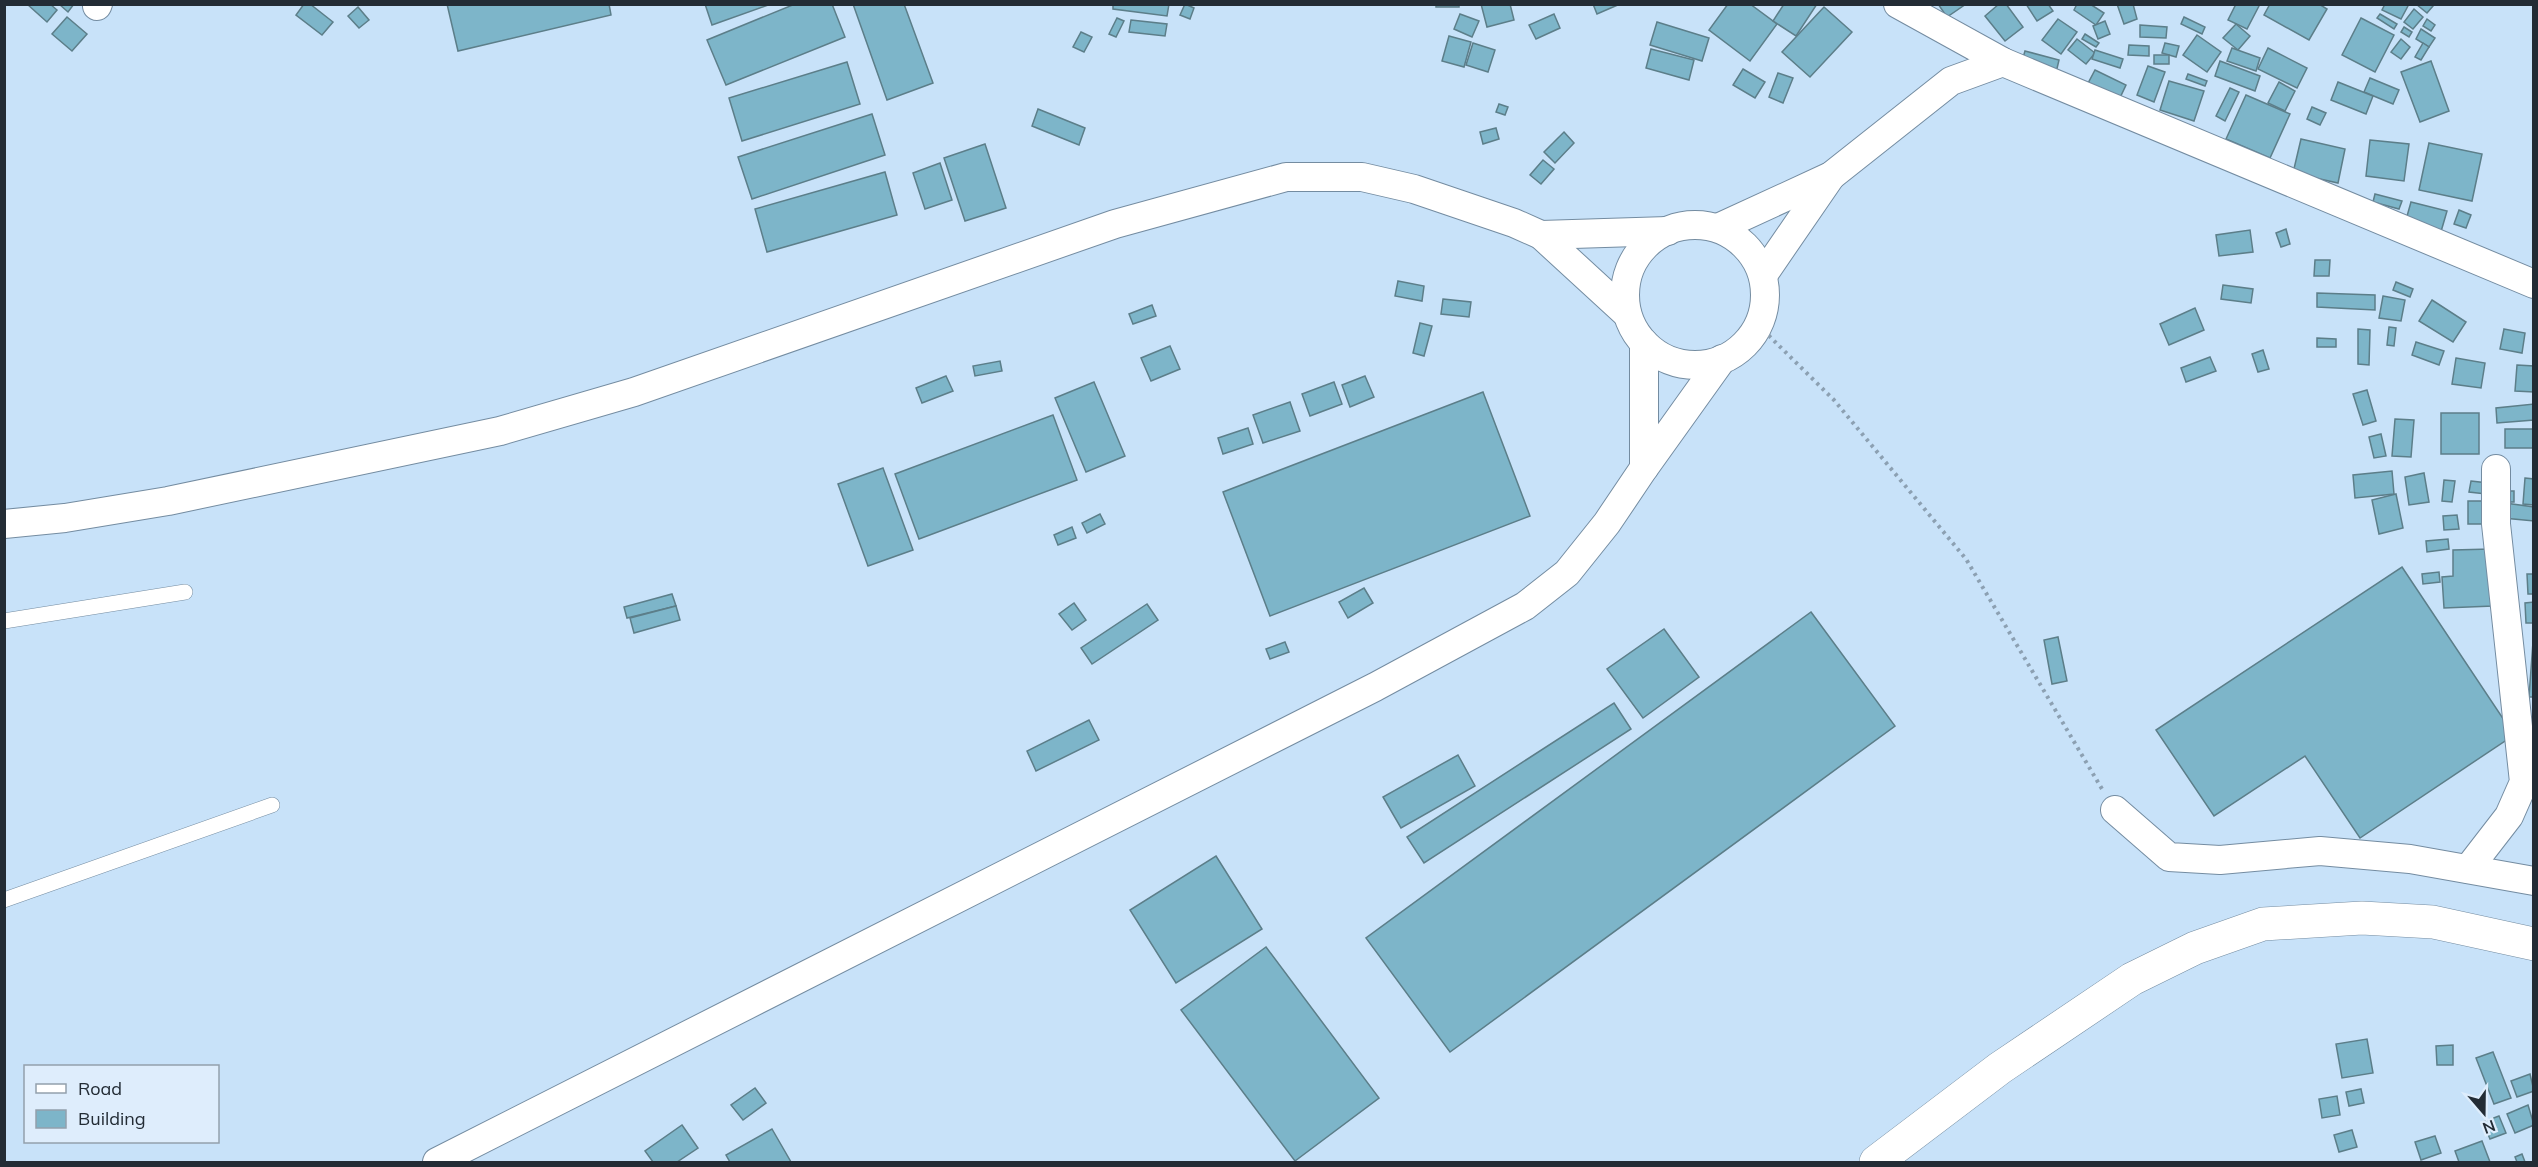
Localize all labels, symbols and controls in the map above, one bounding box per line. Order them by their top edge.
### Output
legend [24,1065,219,1143]
text: Road [78,1077,122,1100]
north arrow [2454,1083,2514,1143]
text: Building [78,1107,146,1130]
text: N [2480,1116,2498,1139]

